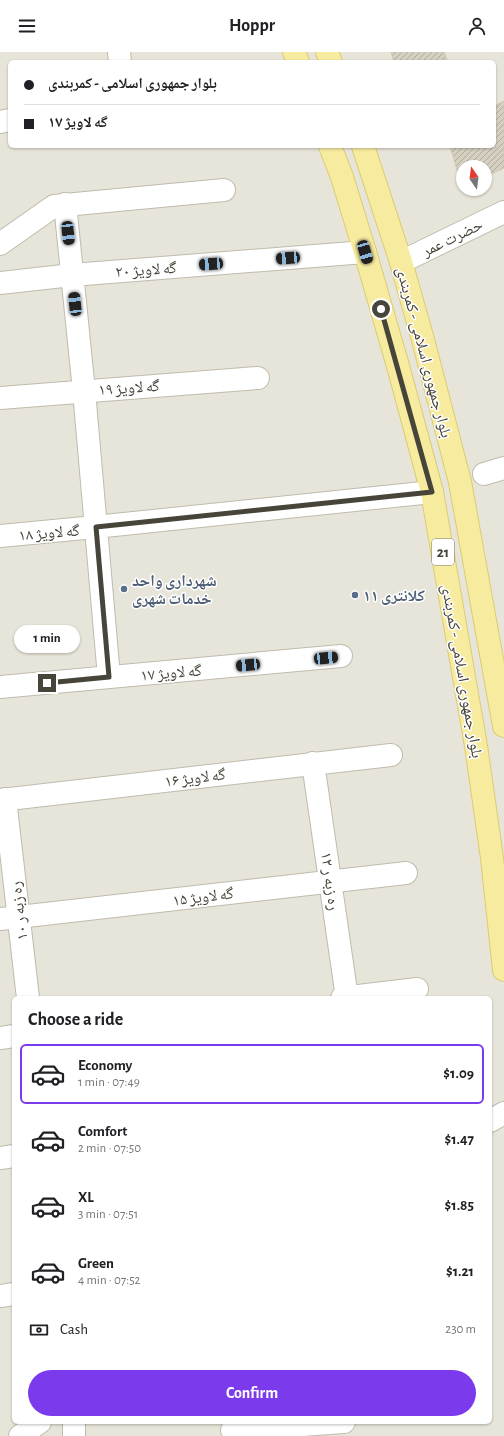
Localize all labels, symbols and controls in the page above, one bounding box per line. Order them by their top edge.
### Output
icon: menu [16,15,38,37]
icon: person [466,15,488,37]
text: Hoppr [229,17,275,35]
text: بلوار جمهوری اسلامی - کمربندی [48,76,217,91]
text: گه لاویژ ۱۷ [48,115,108,130]
north arrow [456,160,492,196]
map controls [456,160,492,196]
street label: حضرت عمر [419,216,486,261]
car [61,220,75,246]
car [356,239,374,265]
car [276,251,300,265]
car [199,257,223,271]
street label: گه لاویژ ۲۰ [115,260,178,281]
street label: بلوار جمهوری اسلامی - کمربندی [392,265,455,440]
car [68,291,82,317]
route start [372,300,390,318]
street label: ۱۹ گه لاویژ [98,378,161,399]
street label: گه لاویژ ۱۸ [18,522,81,545]
road number: 21 [432,539,454,565]
place label: شهرداری واحد خدمات شهری [132,573,217,608]
street label: بلوار جمهوری اسلامی - کمربندی [437,583,485,760]
marker: شهرداری واحد خدمات شهری [119,584,129,594]
place label: کلانتری ۱۱ [363,588,425,605]
marker: کلانتری ۱۱ [350,590,360,600]
callout: 1 min [14,625,80,653]
text: 1 min [33,632,61,645]
car [314,651,338,665]
car [236,658,260,672]
street label: گه لاویژ ۱۷ [140,662,203,685]
route end [38,674,56,692]
street label: ۱۶ گه لاویژ [164,766,227,791]
street label: ره زبه ر ۱۲ [317,851,342,912]
street label: ره زبه ر ۱۰ [7,881,32,941]
street label: گه لاویژ ۱۵ [172,885,235,910]
text: Choose a ride [28,1011,123,1029]
icon: car [30,1056,66,1092]
text: Economy [78,1058,132,1073]
text: $1.09 [443,1066,474,1081]
text: 1 min · 07:49 [78,1076,140,1089]
icon: car [30,1122,66,1158]
text: Comfort [78,1124,127,1139]
text: $1.47 [444,1132,474,1147]
text: 2 min · 07:50 [78,1142,141,1155]
icon: car [30,1188,66,1224]
text: XL [78,1190,94,1205]
text: $1.85 [445,1198,474,1213]
text: 3 min · 07:51 [78,1208,138,1221]
icon: car [30,1254,66,1290]
text: Green [78,1256,114,1271]
text: $1.21 [446,1264,474,1279]
text: 4 min · 07:52 [78,1274,141,1287]
icon: cash [28,1319,50,1341]
text: Cash [60,1322,88,1337]
text: 230 m [445,1323,476,1336]
button: Confirm [28,1370,476,1416]

